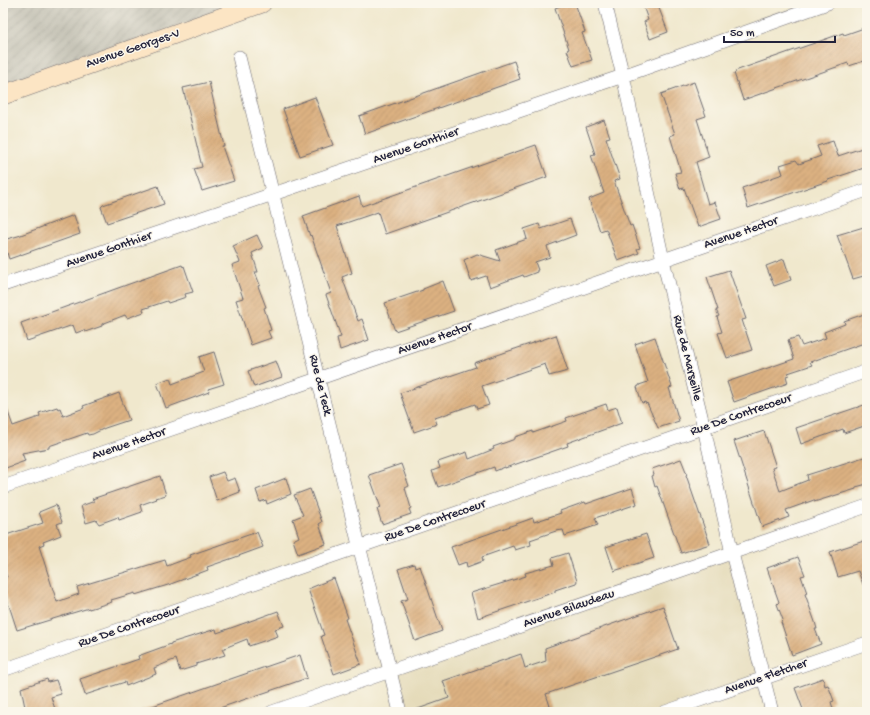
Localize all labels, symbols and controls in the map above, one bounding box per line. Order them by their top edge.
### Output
scale bar [724,18,835,44]
street label: Avenue Georges-V [84,26,182,72]
text: 50 m [730,27,755,41]
street label: Avenue Gonthier [371,124,462,168]
street label: Avenue Hector [702,213,781,253]
street label: Avenue Gonthier [64,228,155,272]
street label: Rue de Marseille [669,314,705,403]
street label: Avenue Hector [396,319,475,359]
street label: Rue de Teck [305,353,335,418]
street label: Rue De Contrecoeur [688,390,795,439]
street label: Avenue Hector [90,424,169,464]
street label: Rue De Contrecoeur [382,496,489,545]
street label: Avenue Bilaudeau [521,586,617,632]
street label: Rue De Contrecoeur [76,602,183,651]
street label: Avenue Fletcher [723,655,811,698]

